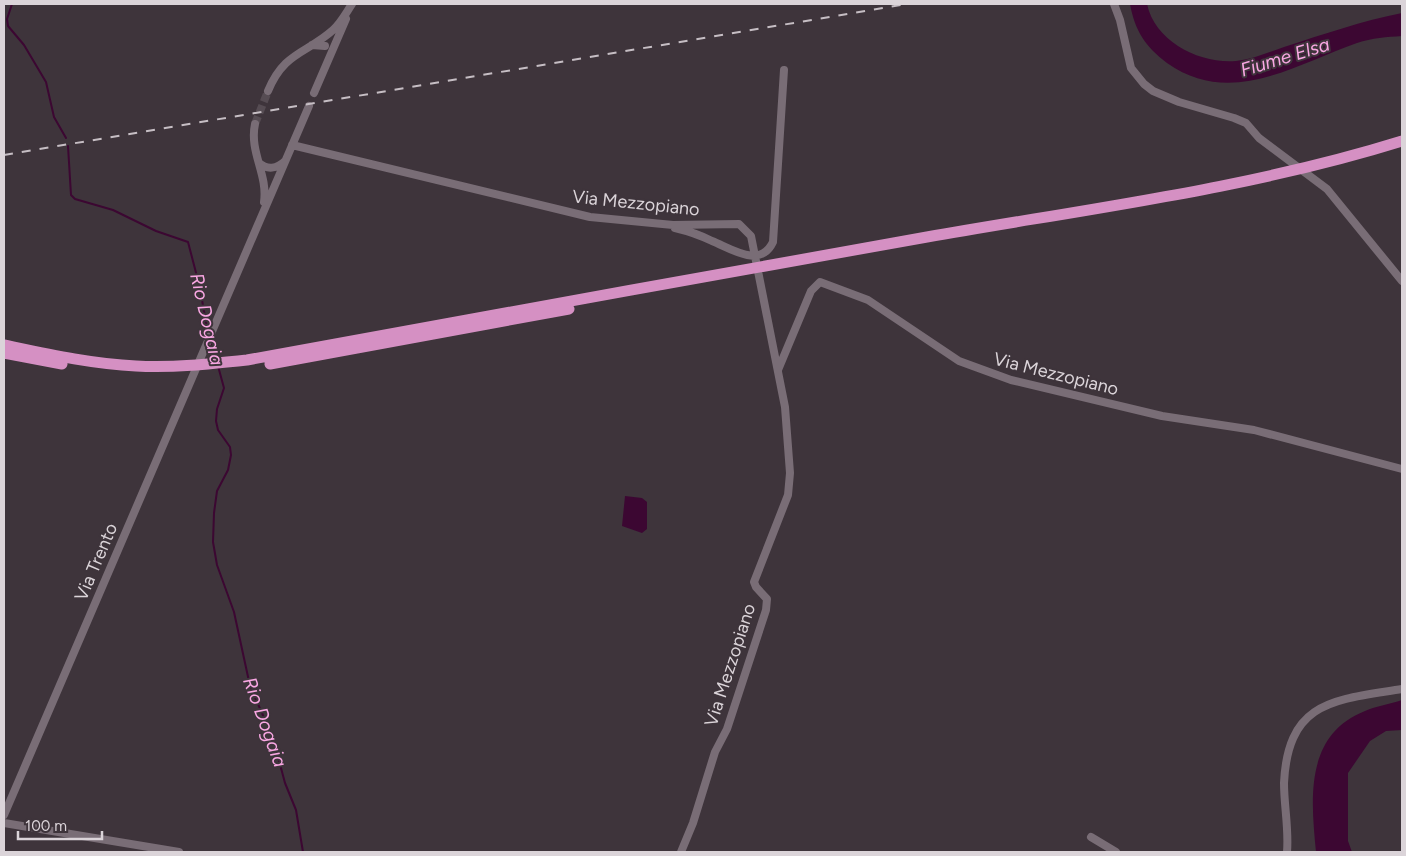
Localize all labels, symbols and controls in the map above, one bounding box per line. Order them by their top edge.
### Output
water label: Fiume Elsa [1238,33,1332,81]
street label: Via Mezzopiano [571,185,701,221]
water label: Rio Dogaia [185,271,229,367]
street label: Via Mezzopiano [991,348,1121,400]
street label: Via Trento [70,520,122,604]
street label: Via Mezzopiano [700,601,760,729]
water label: Rio Dogaia [238,674,292,770]
scale bar [18,808,101,840]
text: 100 m [25,817,67,835]

